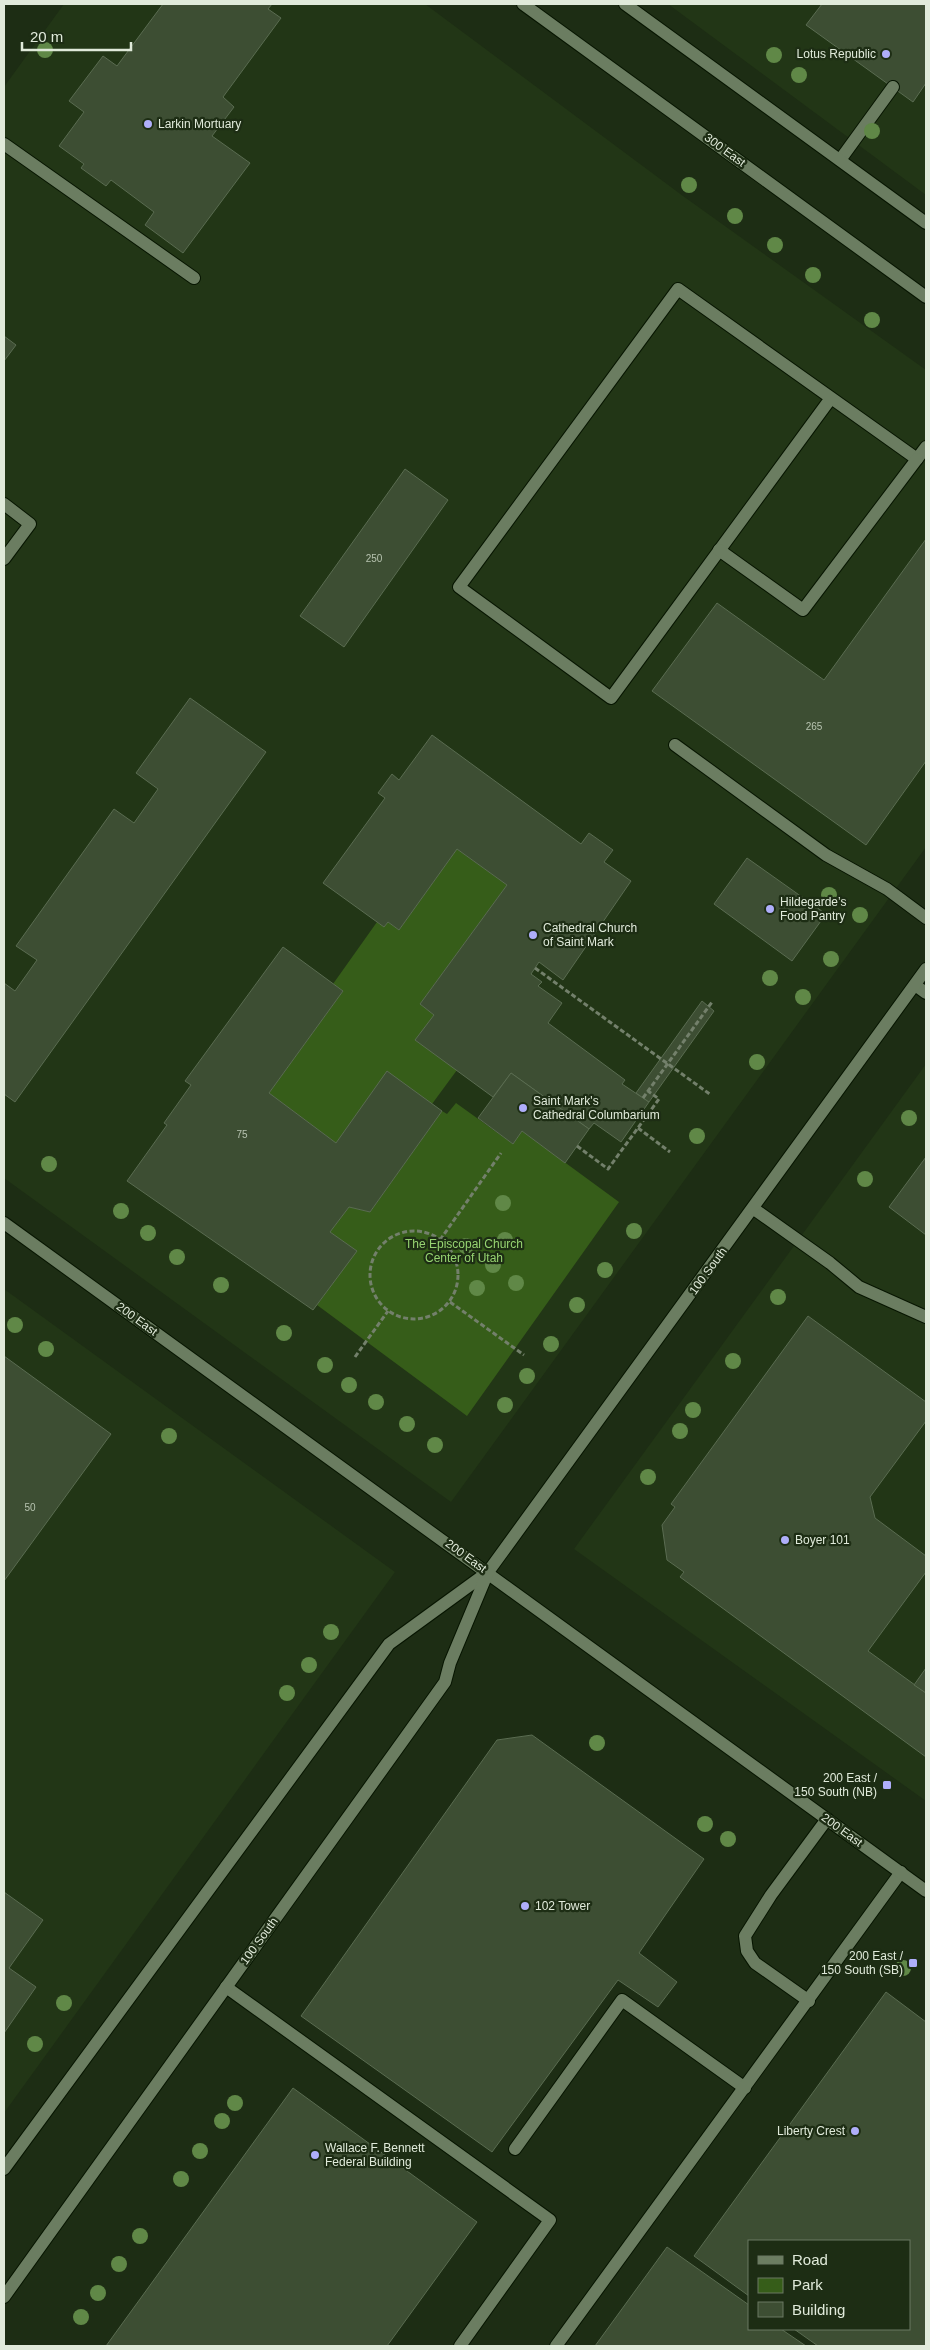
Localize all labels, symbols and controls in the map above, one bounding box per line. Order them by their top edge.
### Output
scale bar [22,20,131,52]
text: 20 m [30,28,63,45]
place label: Lotus Republic [797,47,876,61]
marker: Lotus Republic [880,48,892,60]
place label: Larkin Mortuary [158,117,241,131]
marker: Larkin Mortuary [142,118,154,130]
street label: 300 East [702,130,749,170]
house number: 250 [366,553,383,564]
house number: 265 [806,721,823,732]
place label: Hildegarde’s Food Pantry [780,895,847,923]
marker: Hildegarde’s Food Pantry [764,903,776,915]
place label: Cathedral Church of Saint Mark [543,921,637,949]
marker: Cathedral Church of Saint Mark [527,929,539,941]
place label: Saint Mark's Cathedral Columbarium [533,1094,660,1122]
marker: Saint Mark's Cathedral Columbarium [517,1102,529,1114]
house number: 75 [236,1129,248,1140]
park label: The Episcopal Church Center of Utah [405,1237,523,1265]
street label: 100 South [686,1245,730,1297]
street label: 200 East [114,1299,161,1339]
house number: 50 [24,1502,36,1513]
place label: Boyer 101 [795,1533,850,1547]
marker: Boyer 101 [779,1534,791,1546]
street label: 200 East [443,1536,490,1576]
place label: 200 East / 150 South (NB) [794,1771,878,1799]
marker: 200 East / 150 South (NB) [881,1779,893,1791]
street label: 200 East [819,1810,866,1850]
place label: 102 Tower [535,1899,590,1913]
marker: 102 Tower [519,1900,531,1912]
street label: 100 South [237,1915,281,1967]
place label: 200 East / 150 South (SB) [821,1949,904,1977]
marker: 200 East / 150 South (SB) [907,1957,919,1969]
place label: Liberty Crest [777,2124,846,2138]
marker: Liberty Crest [849,2125,861,2137]
place label: Wallace F. Bennett Federal Building [325,2141,425,2169]
marker: Wallace F. Bennett Federal Building [309,2149,321,2161]
legend [748,2240,910,2330]
text: Road [792,2251,828,2268]
text: Park [792,2276,823,2293]
text: Building [792,2301,845,2318]

